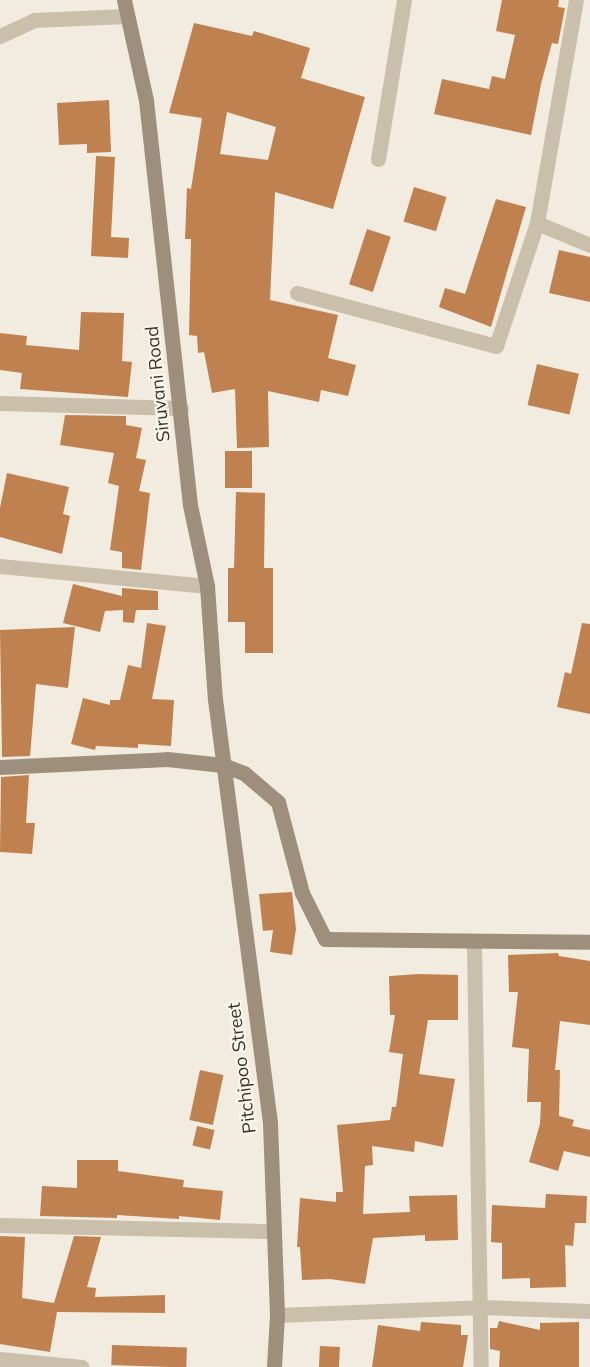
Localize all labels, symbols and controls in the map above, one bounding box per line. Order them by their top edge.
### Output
street label: Siruvani Road [141,325,175,443]
street label: Pitchipoo Street [223,1001,261,1135]

